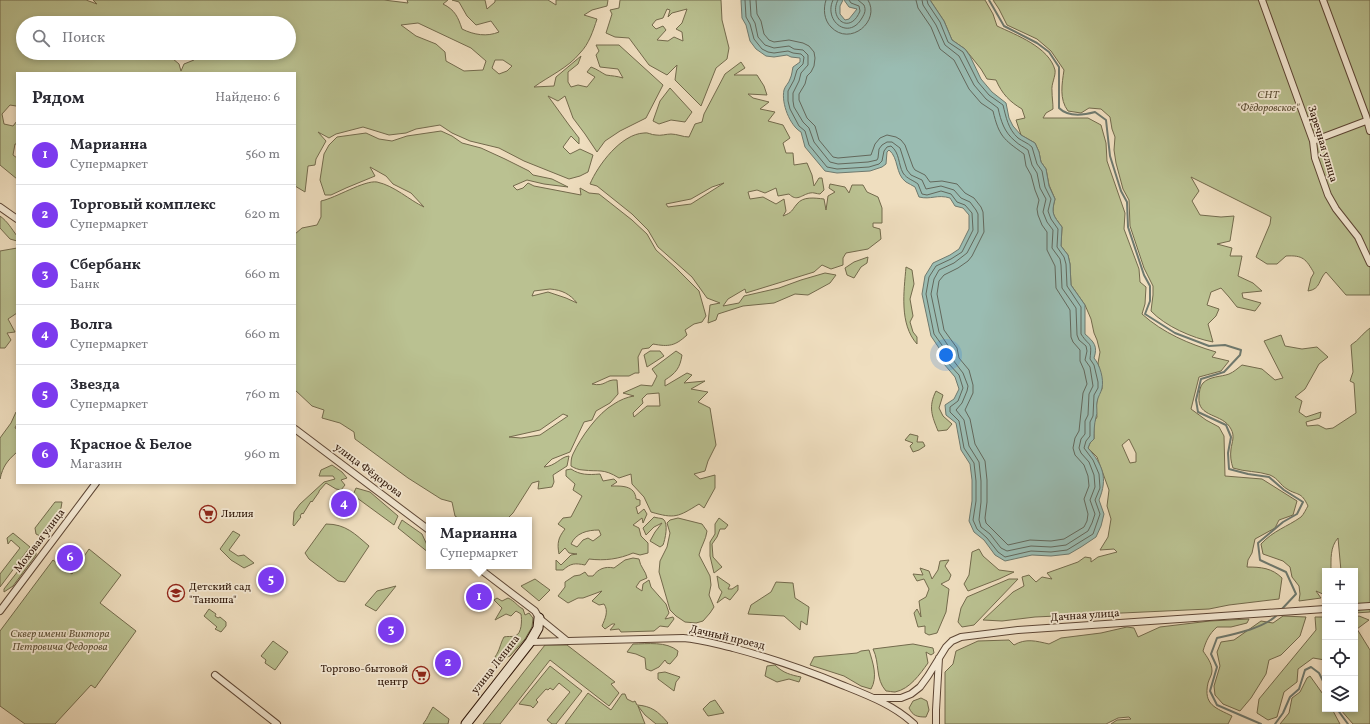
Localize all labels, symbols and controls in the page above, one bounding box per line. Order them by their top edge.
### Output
search box [16,16,296,60]
icon: search [30,27,52,49]
text: Поиск [62,28,105,49]
text: Рядом [32,87,85,110]
park label: СНТ "Фёдоровское" [1237,88,1300,116]
text: Найдено: 6 [215,89,280,107]
street label: Заречная улица [1303,104,1341,185]
text: Марианна [70,135,147,156]
text: 1 [42,146,48,164]
text: 560 m [245,146,280,164]
text: Супермаркет [70,156,148,174]
text: Торговый комплекс [70,195,216,216]
text: 2 [42,206,48,224]
text: 620 m [245,206,280,224]
text: Супермаркет [70,216,148,234]
text: Сбербанк [70,255,141,276]
text: 3 [42,266,48,284]
text: 660 m [245,266,280,284]
text: Банк [70,276,99,294]
text: Волга [70,315,113,336]
text: 4 [41,326,49,344]
text: 660 m [245,326,280,344]
text: Супермаркет [70,336,148,354]
your location [936,345,956,365]
text: Звезда [70,375,120,396]
text: 5 [42,386,48,404]
text: 760 m [245,386,280,404]
text: Супермаркет [70,396,148,414]
text: Красное & Белое [70,435,192,456]
street label: улица Фёдорова [331,440,406,502]
text: 6 [41,446,49,464]
text: 960 m [244,446,280,464]
text: Магазин [70,456,122,474]
pin: 4 [331,489,357,519]
supermarket icon: Лилия [198,504,218,524]
street label: Моховая улица [11,506,69,576]
place label: Лилия [221,507,254,522]
popup [426,517,532,569]
text: Марианна [440,524,518,545]
pin: 6 [57,543,83,573]
text: Супермаркет [440,545,518,563]
pin: 5 [258,565,284,595]
map controls [1322,568,1358,712]
button: + [1322,568,1358,604]
place label: Детский сад "Танюша" [189,580,251,608]
pin: 1 [466,582,492,612]
school or university icon: Детский сад "Танюша" [166,583,186,603]
button: − [1322,604,1358,640]
street label: Дачная улица [1050,606,1121,626]
pin: 3 [378,615,404,645]
street label: Дачный проезд [688,622,767,654]
park label: Сквер имени Виктора Петровича Федорова [10,627,110,655]
street label: улица Ленина [468,632,524,698]
button: locate [1322,640,1358,676]
pin: 2 [435,648,461,678]
place label: Торгово-бытовой центр [321,662,408,690]
supermarket icon: Торгово-бытовой центр [411,665,431,685]
button: layers [1322,676,1358,712]

